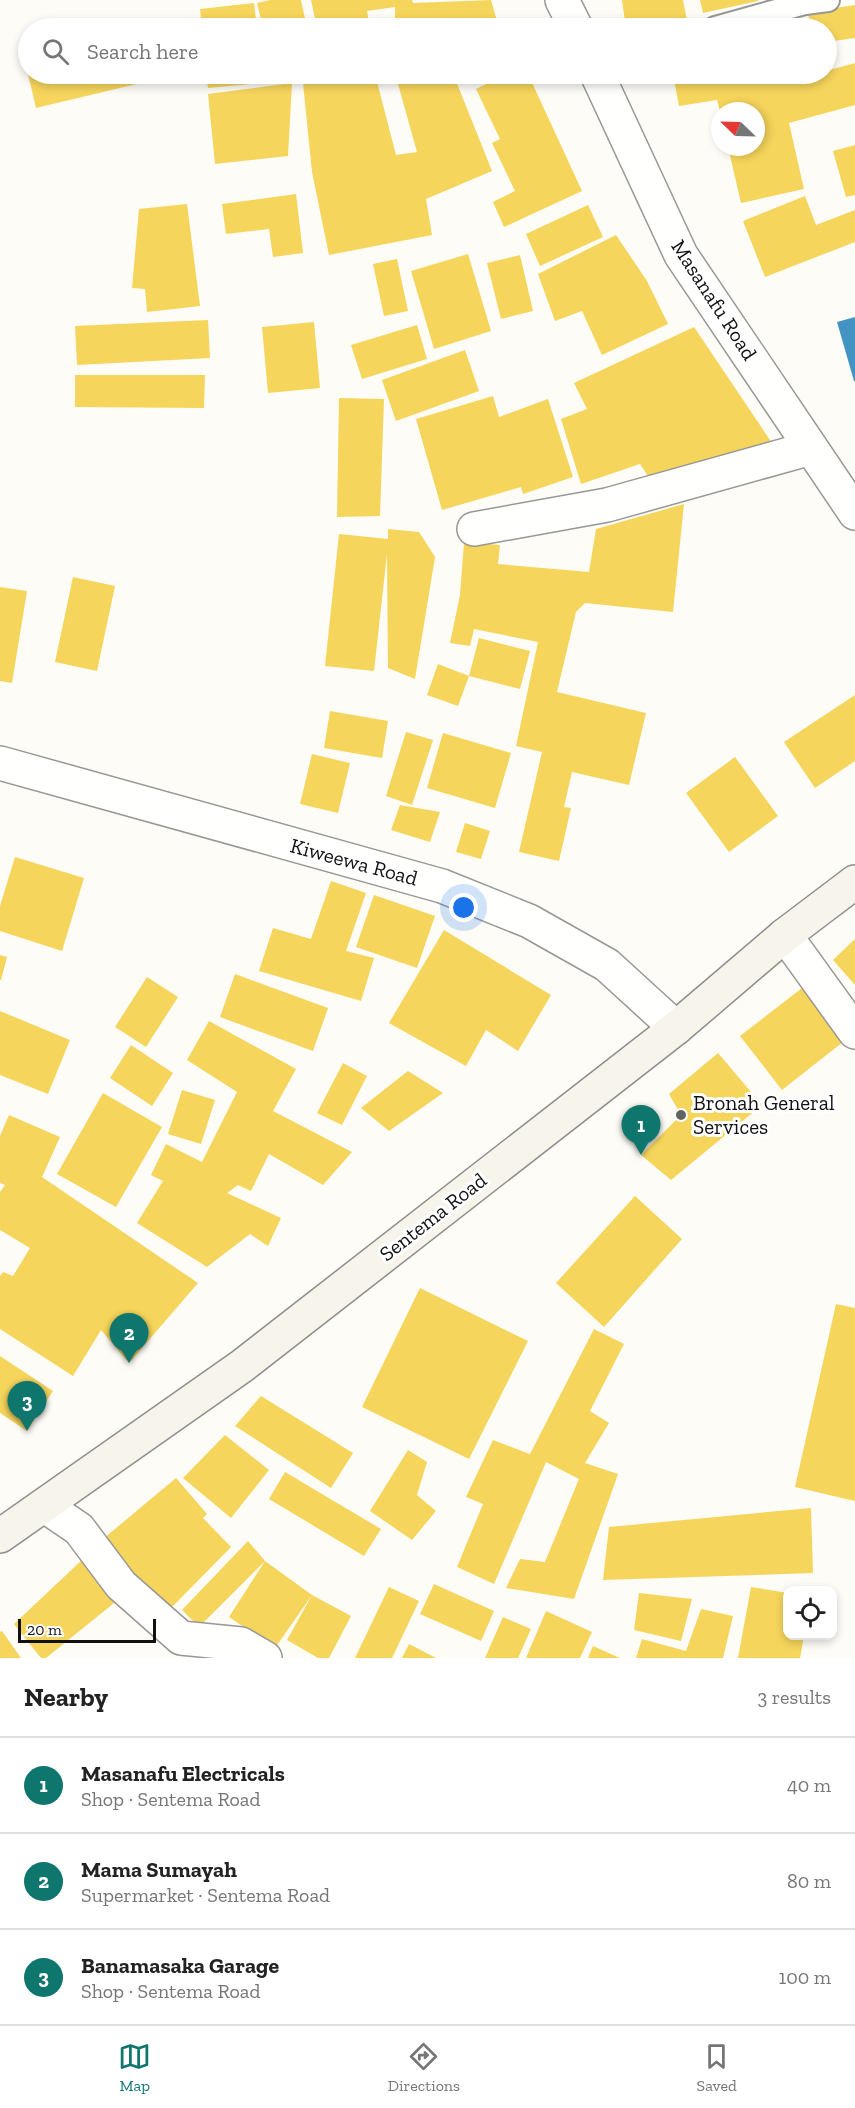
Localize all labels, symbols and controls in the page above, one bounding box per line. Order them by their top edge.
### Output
search box [18,18,837,84]
icon: search [39,35,72,68]
text: Search here [87,38,198,65]
north arrow [711,102,765,156]
street label: Masanafu Road [666,235,763,365]
street label: Kiweewa Road [288,833,421,891]
your location [449,893,478,922]
place label: Bronah General Services [693,1090,835,1139]
pin: 1 [622,1106,660,1155]
marker: Bronah General Services [674,1108,688,1122]
street label: Sentema Road [374,1167,492,1266]
pin: 2 [110,1314,148,1363]
pin: 3 [8,1382,46,1431]
map controls [783,1586,837,1640]
button: locate [783,1586,837,1640]
scale bar [18,1616,156,1644]
text: 20 m [27,1620,62,1639]
text: Nearby [24,1681,108,1713]
text: 3 results [757,1685,831,1709]
text: Masanafu Electricals [81,1760,285,1787]
text: 1 [39,1773,48,1797]
text: 40 m [787,1773,831,1797]
text: Shop · Sentema Road [81,1787,260,1811]
text: Mama Sumayah [81,1856,237,1883]
text: 2 [38,1869,49,1893]
text: 80 m [787,1869,831,1893]
text: Supermarket · Sentema Road [81,1883,330,1907]
text: Banamasaka Garage [81,1952,279,1979]
text: 3 [38,1965,49,1989]
text: 100 m [778,1965,831,1989]
text: Shop · Sentema Road [81,1979,260,2003]
tab: Map [118,2040,151,2095]
tab: Directions [388,2040,460,2095]
tab: Saved [697,2040,737,2095]

